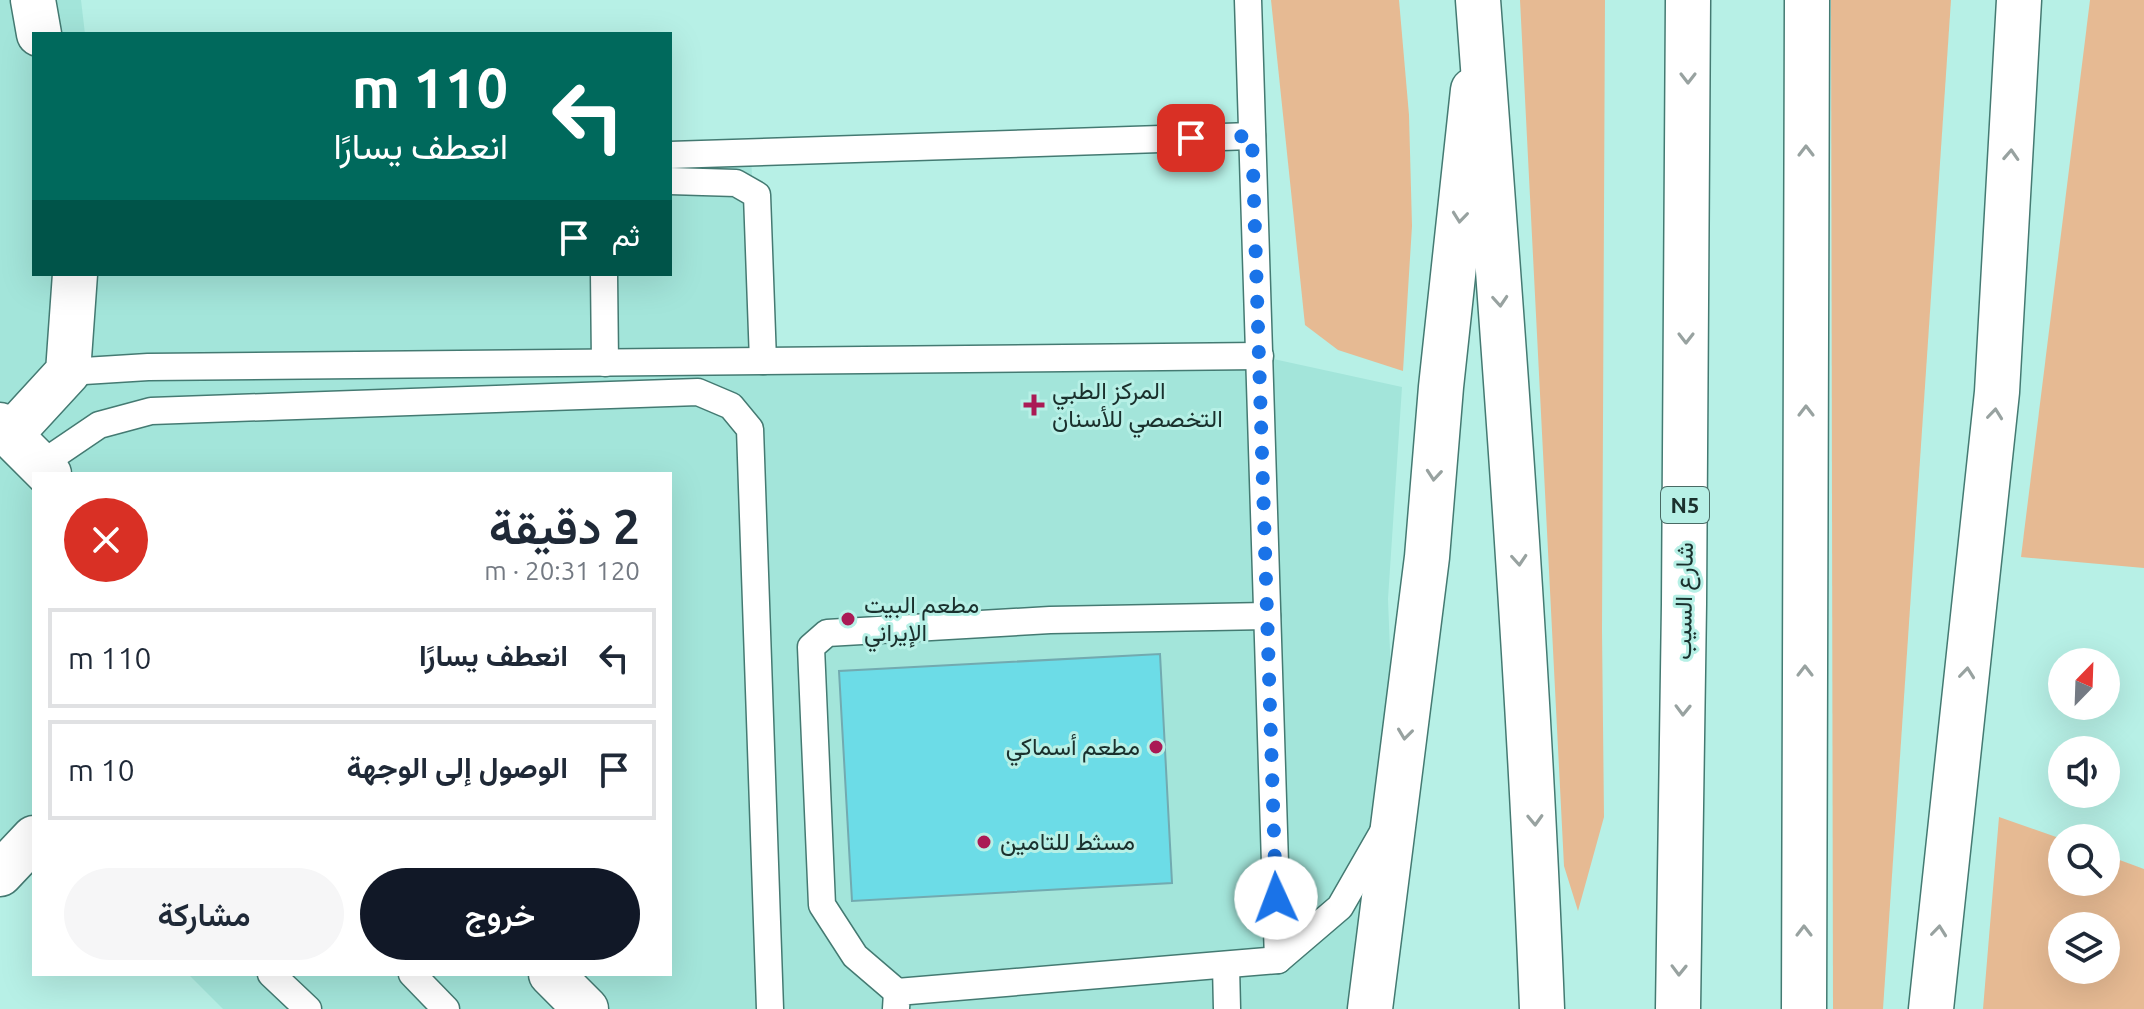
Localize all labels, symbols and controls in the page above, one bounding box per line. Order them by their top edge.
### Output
text: 110 m [352,56,508,119]
icon: left [536,64,640,168]
one-way arrow [1679,72,1697,85]
pin [1157,104,1225,172]
icon: arrive [1169,116,1213,160]
text: انعطف يسارًا [334,125,508,166]
one-way arrow [1797,144,1815,157]
one-way arrow [2002,148,2019,161]
one-way arrow [1451,211,1468,224]
icon: arrive [552,216,596,260]
text: ثم [612,218,640,252]
one-way arrow [1491,295,1508,308]
one-way arrow [1677,332,1695,345]
place label: المركز الطبي التخصصي للأسنان [1052,377,1223,438]
marker: المركز الطبي التخصصي للأسنان [1023,394,1045,416]
one-way arrow [1797,404,1815,417]
one-way arrow [1986,408,2003,421]
one-way arrow [1425,469,1442,482]
road number: N5 [1661,487,1709,523]
button: close [64,498,148,582]
text: 2 دقيقة [489,499,640,553]
street label: شارع السيب [1669,542,1701,660]
one-way arrow [1510,554,1527,567]
text: 120 m · 20:31 [484,556,640,585]
place label: مطعم البيت الإيراني [864,591,979,652]
marker: مطعم البيت الإيراني [839,610,857,628]
icon: left [592,636,636,680]
text: انعطف يسارًا [419,638,568,672]
text: 110 m [68,641,152,675]
north arrow [2048,648,2120,720]
map controls [2048,648,2120,984]
one-way arrow [1796,664,1814,677]
one-way arrow [1958,666,1975,679]
one-way arrow [1674,704,1692,717]
one-way arrow [1397,728,1414,741]
place label: مطعم أسماكي [1006,733,1140,766]
button: sound [2048,736,2120,808]
marker: مطعم أسماكي [1147,738,1165,756]
icon: arrive [592,748,636,792]
text: الوصول إلى الوجهة [346,750,568,784]
text: 10 m [68,753,135,787]
one-way arrow [1526,814,1543,827]
button: search [2048,824,2120,896]
place label: مسثط للتامين [1000,828,1135,856]
marker: مسثط للتامين [975,833,993,851]
position arrow [1234,856,1318,940]
button: مشاركة [64,868,344,960]
button: خروج [360,868,640,960]
button: layers [2048,912,2120,984]
one-way arrow [1795,924,1813,937]
one-way arrow [1930,925,1947,938]
one-way arrow [1670,964,1687,977]

